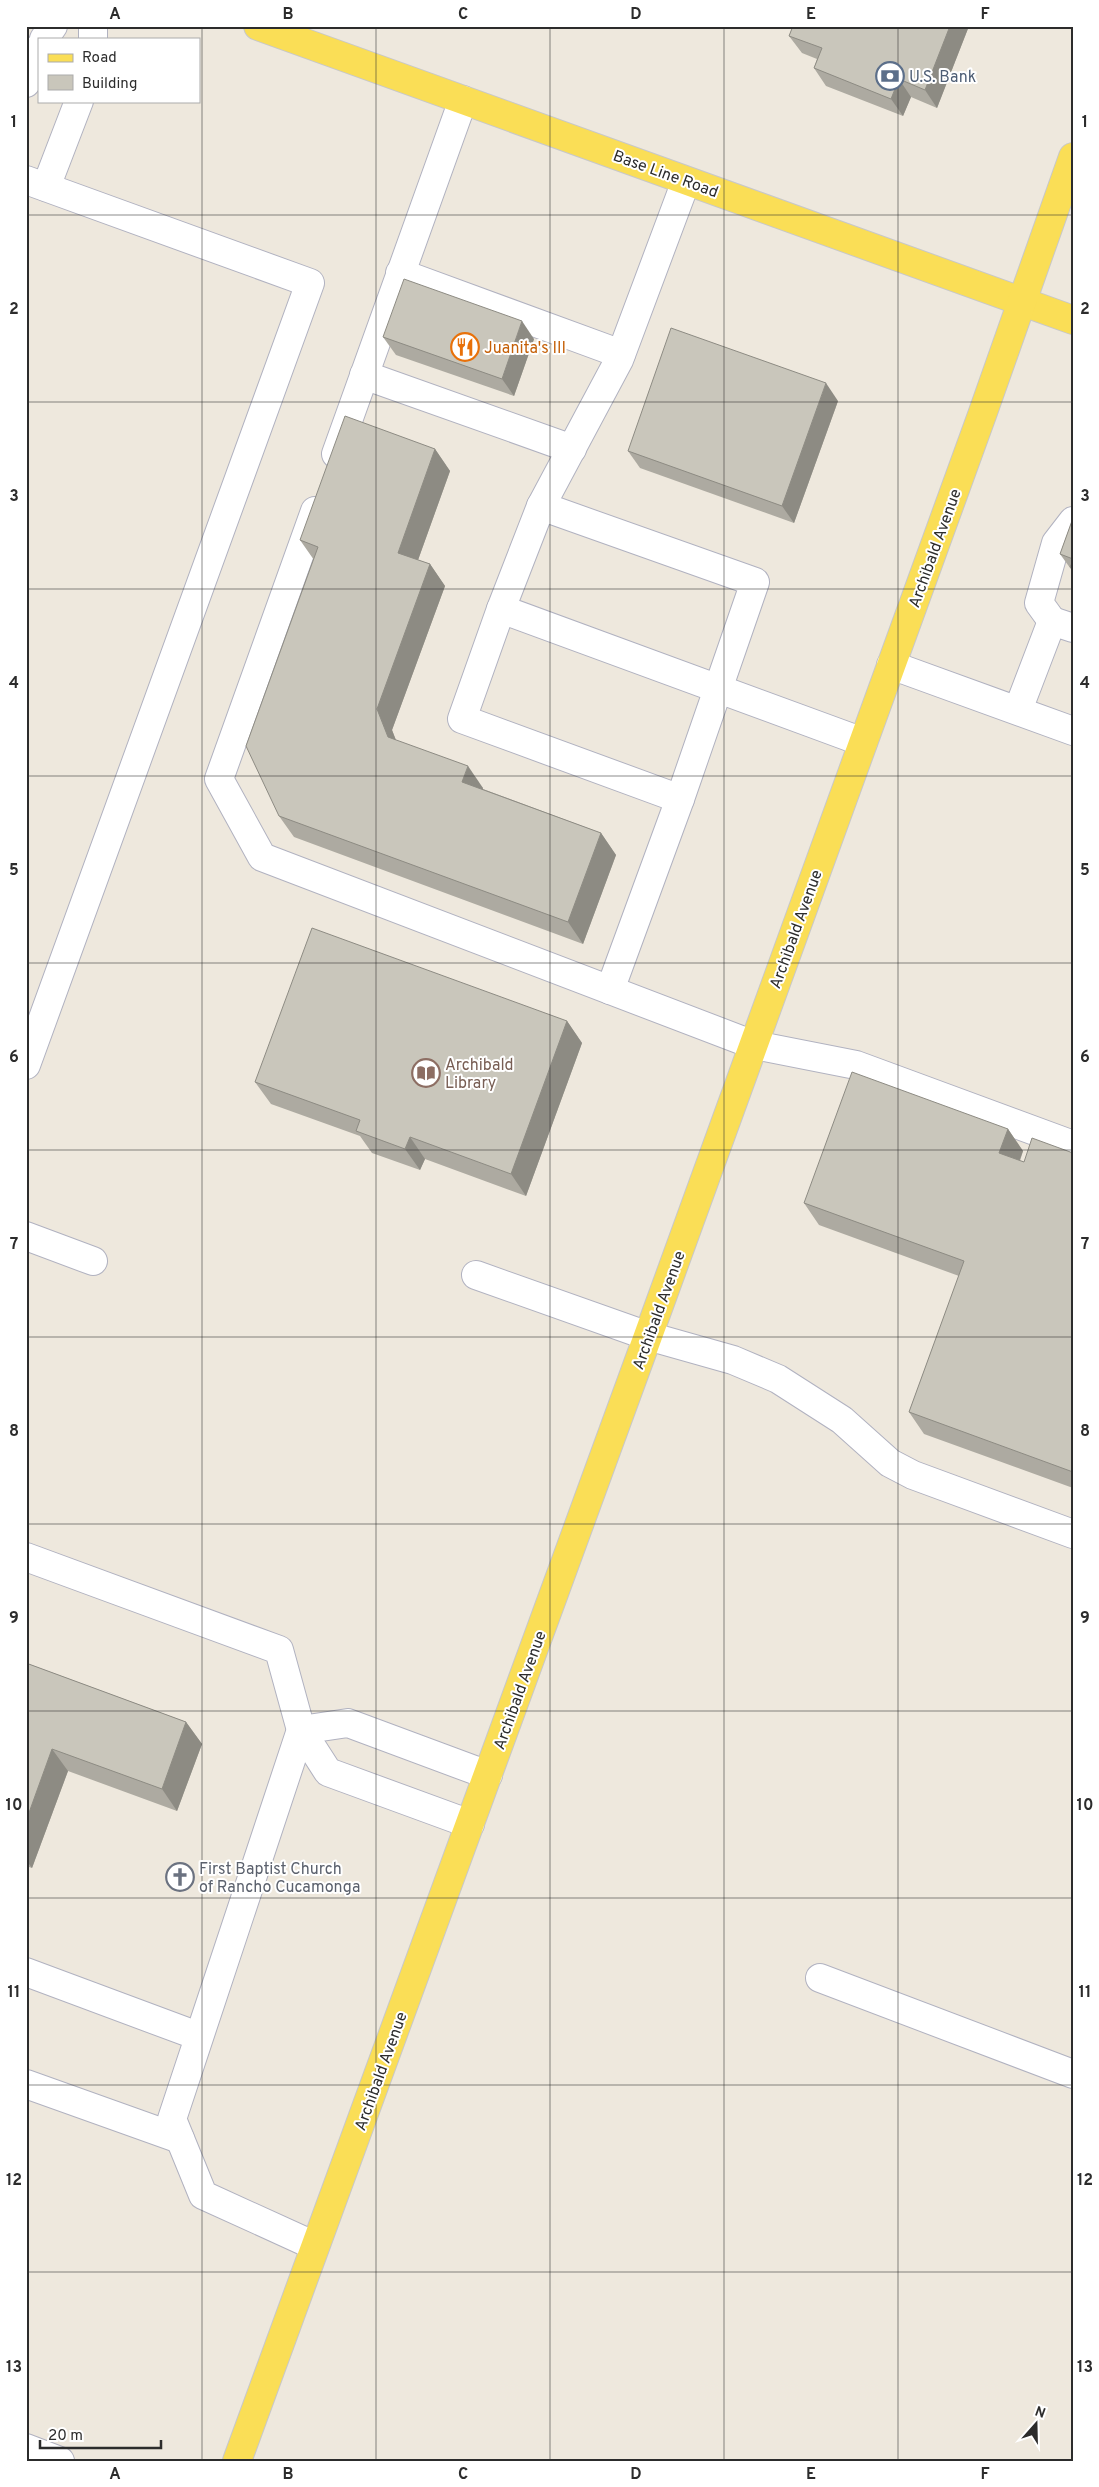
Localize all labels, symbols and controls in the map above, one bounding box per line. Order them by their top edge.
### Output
text: A [109,5,121,25]
text: B [282,5,294,25]
text: C [458,5,468,25]
text: D [630,5,642,25]
text: E [806,5,816,25]
text: F [980,5,990,25]
legend [38,38,200,102]
text: Road [82,49,117,68]
bank icon: U.S. Bank [875,61,905,91]
place label: U.S. Bank [909,68,976,88]
text: Building [82,75,137,94]
text: 1 [11,113,17,133]
text: 1 [1082,113,1088,133]
street label: Base Line Road [610,147,721,203]
text: 2 [9,300,19,320]
text: 2 [1080,300,1090,320]
restaurant icon: Juanita's III [450,332,480,362]
place label: Juanita's III [484,339,566,359]
street label: Archibald Avenue [905,486,967,611]
text: 3 [9,487,19,507]
text: 3 [1080,487,1090,507]
text: 4 [9,674,19,694]
text: 4 [1080,674,1090,694]
text: 5 [9,861,19,881]
text: 5 [1080,861,1090,881]
street label: Archibald Avenue [766,867,828,992]
text: 6 [9,1048,19,1068]
text: 6 [1080,1048,1090,1068]
place label: Archibald Library [445,1056,514,1094]
library icon: Archibald Library [411,1058,441,1088]
text: 7 [10,1235,18,1255]
text: 7 [1081,1235,1089,1255]
street label: Archibald Avenue [629,1248,691,1373]
text: 8 [9,1422,19,1442]
text: 8 [1080,1422,1090,1442]
text: 9 [9,1609,19,1629]
text: 9 [1080,1609,1090,1629]
street label: Archibald Avenue [490,1628,552,1753]
text: 10 [6,1796,22,1816]
text: 10 [1077,1796,1093,1816]
place label: First Baptist Church of Rancho Cucamonga [199,1860,360,1898]
church icon: First Baptist Church of Rancho Cucamonga [165,1862,195,1892]
text: 11 [8,1983,20,2003]
text: 11 [1079,1983,1091,2003]
street label: Archibald Avenue [351,2009,413,2134]
text: 12 [6,2171,22,2191]
text: 12 [1077,2171,1093,2191]
text: 13 [6,2358,22,2378]
text: 13 [1077,2358,1093,2378]
north arrow [1012,2400,1062,2450]
text: N [1032,2403,1048,2423]
scale bar [40,2417,161,2449]
text: 20 m [48,2427,83,2446]
text: A [109,2465,121,2485]
text: B [282,2465,294,2485]
text: C [458,2465,468,2485]
text: D [630,2465,642,2485]
text: E [806,2465,816,2485]
text: F [980,2465,990,2485]

